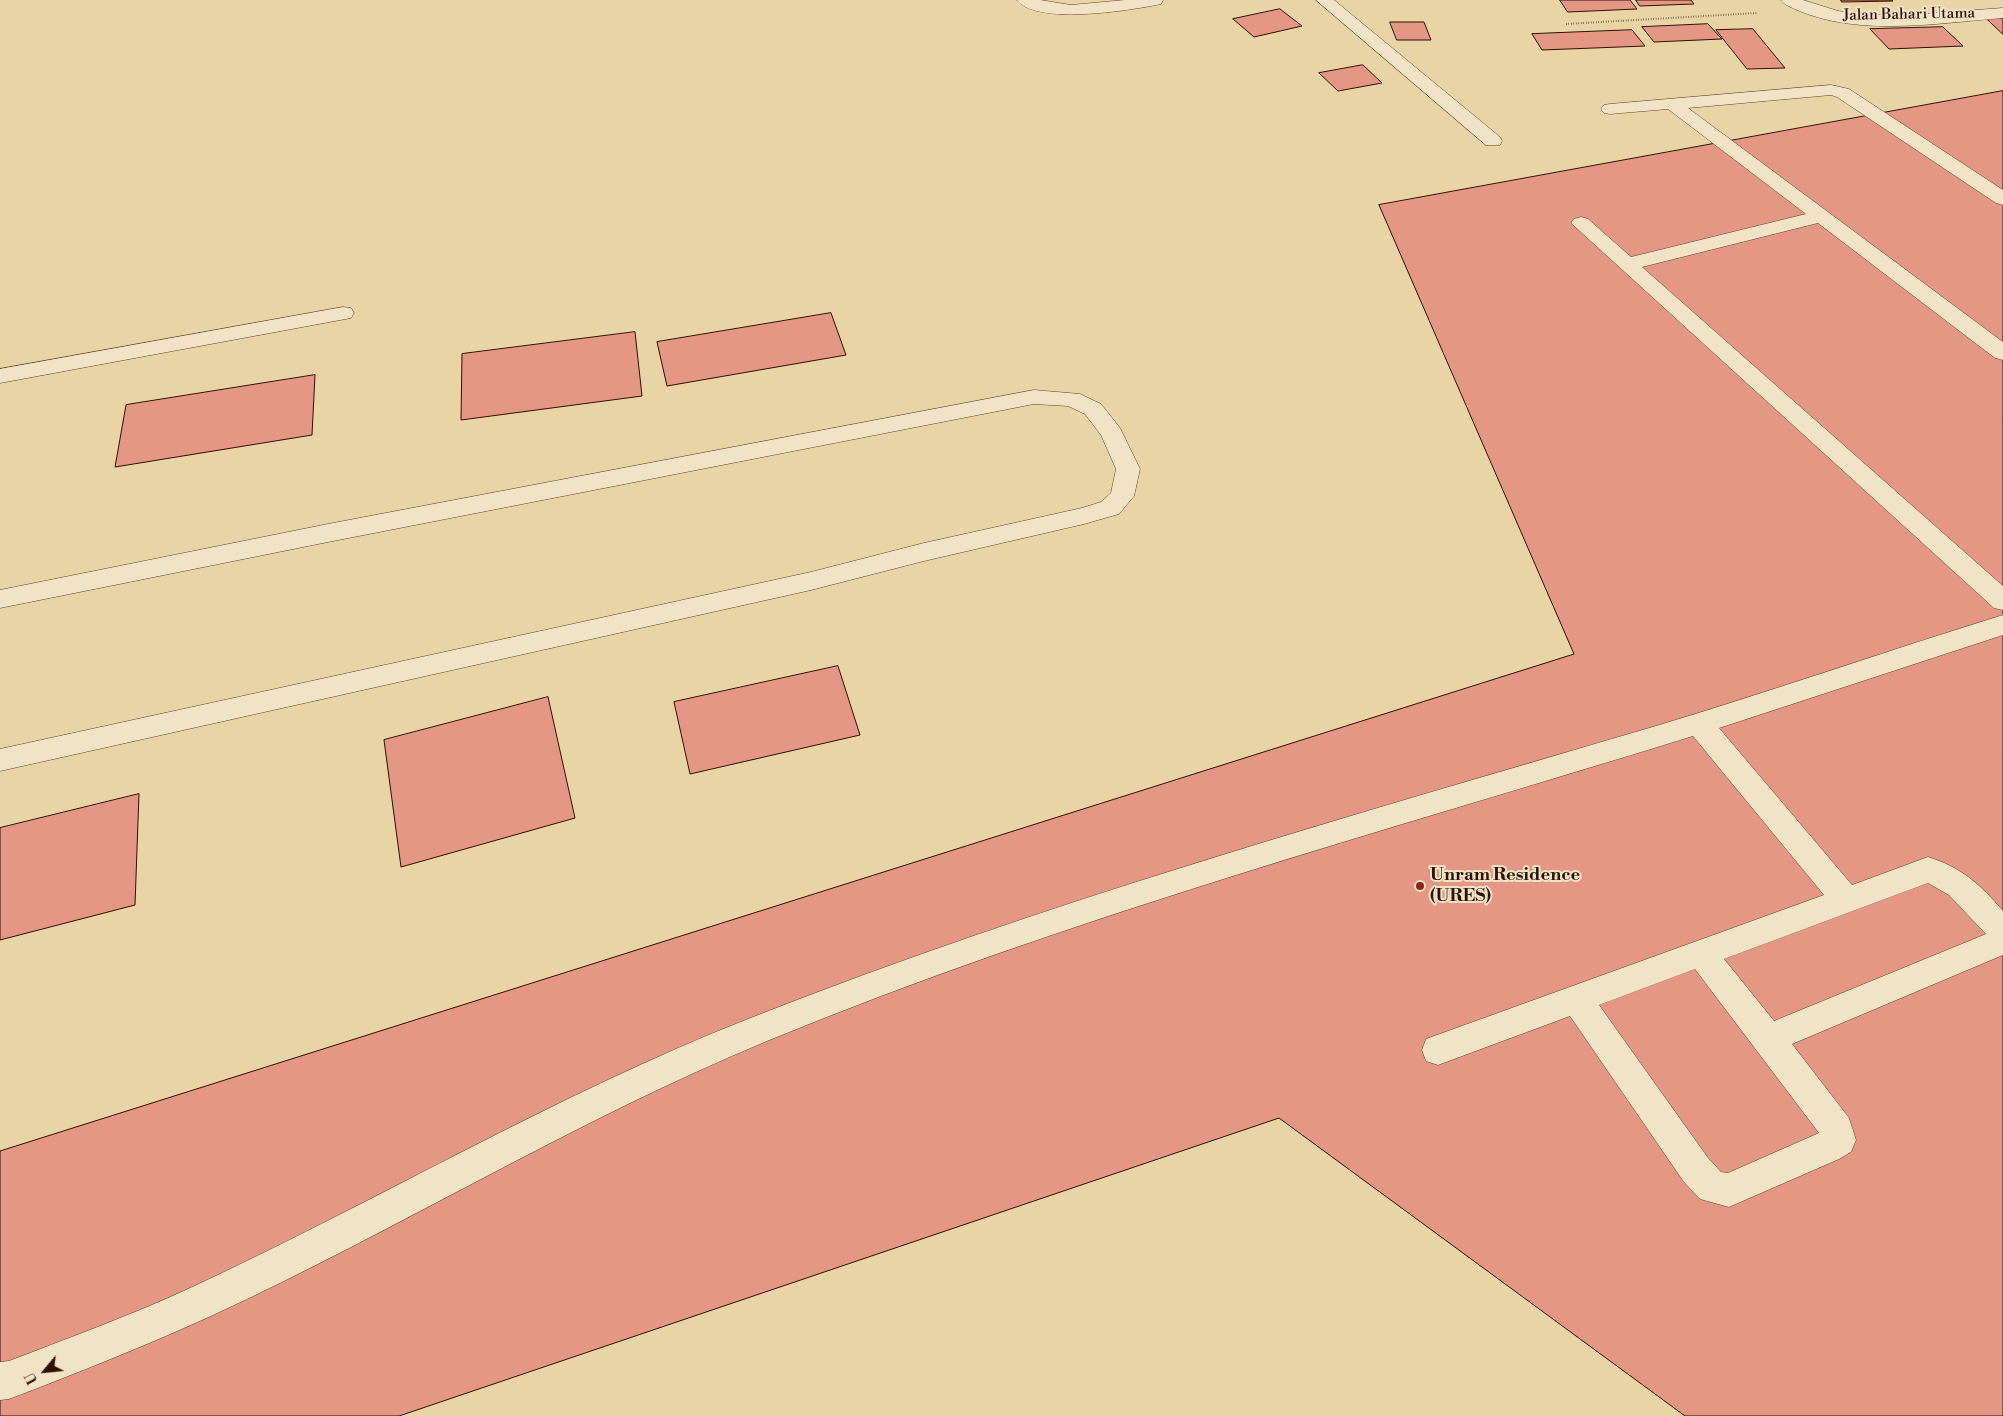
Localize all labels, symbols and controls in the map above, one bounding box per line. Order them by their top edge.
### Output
street label: Jalan Bahari Utama [1843,5,1975,25]
place label: Unram Residence (URES) [1430,865,1580,908]
marker: Unram Residence (URES) [1414,880,1426,892]
north arrow [20,1346,70,1396]
text: U [21,1369,42,1387]

